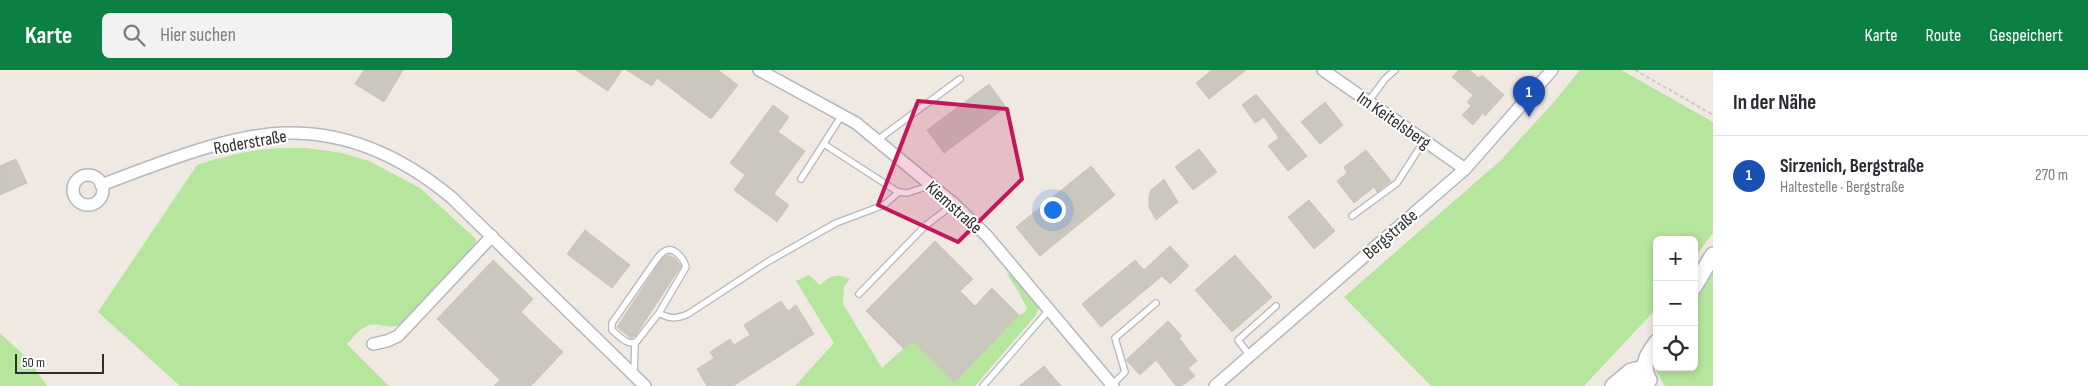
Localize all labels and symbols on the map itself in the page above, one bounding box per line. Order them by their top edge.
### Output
pin: 1 [1513,76,1545,117]
street label: Im Keitelsberg [1353,87,1435,154]
street label: Roderstraße [212,126,288,159]
street label: Kiemstraße [921,177,986,238]
your location [1040,197,1066,223]
street label: Bergstraße [1359,205,1422,264]
scale bar [15,351,104,374]

